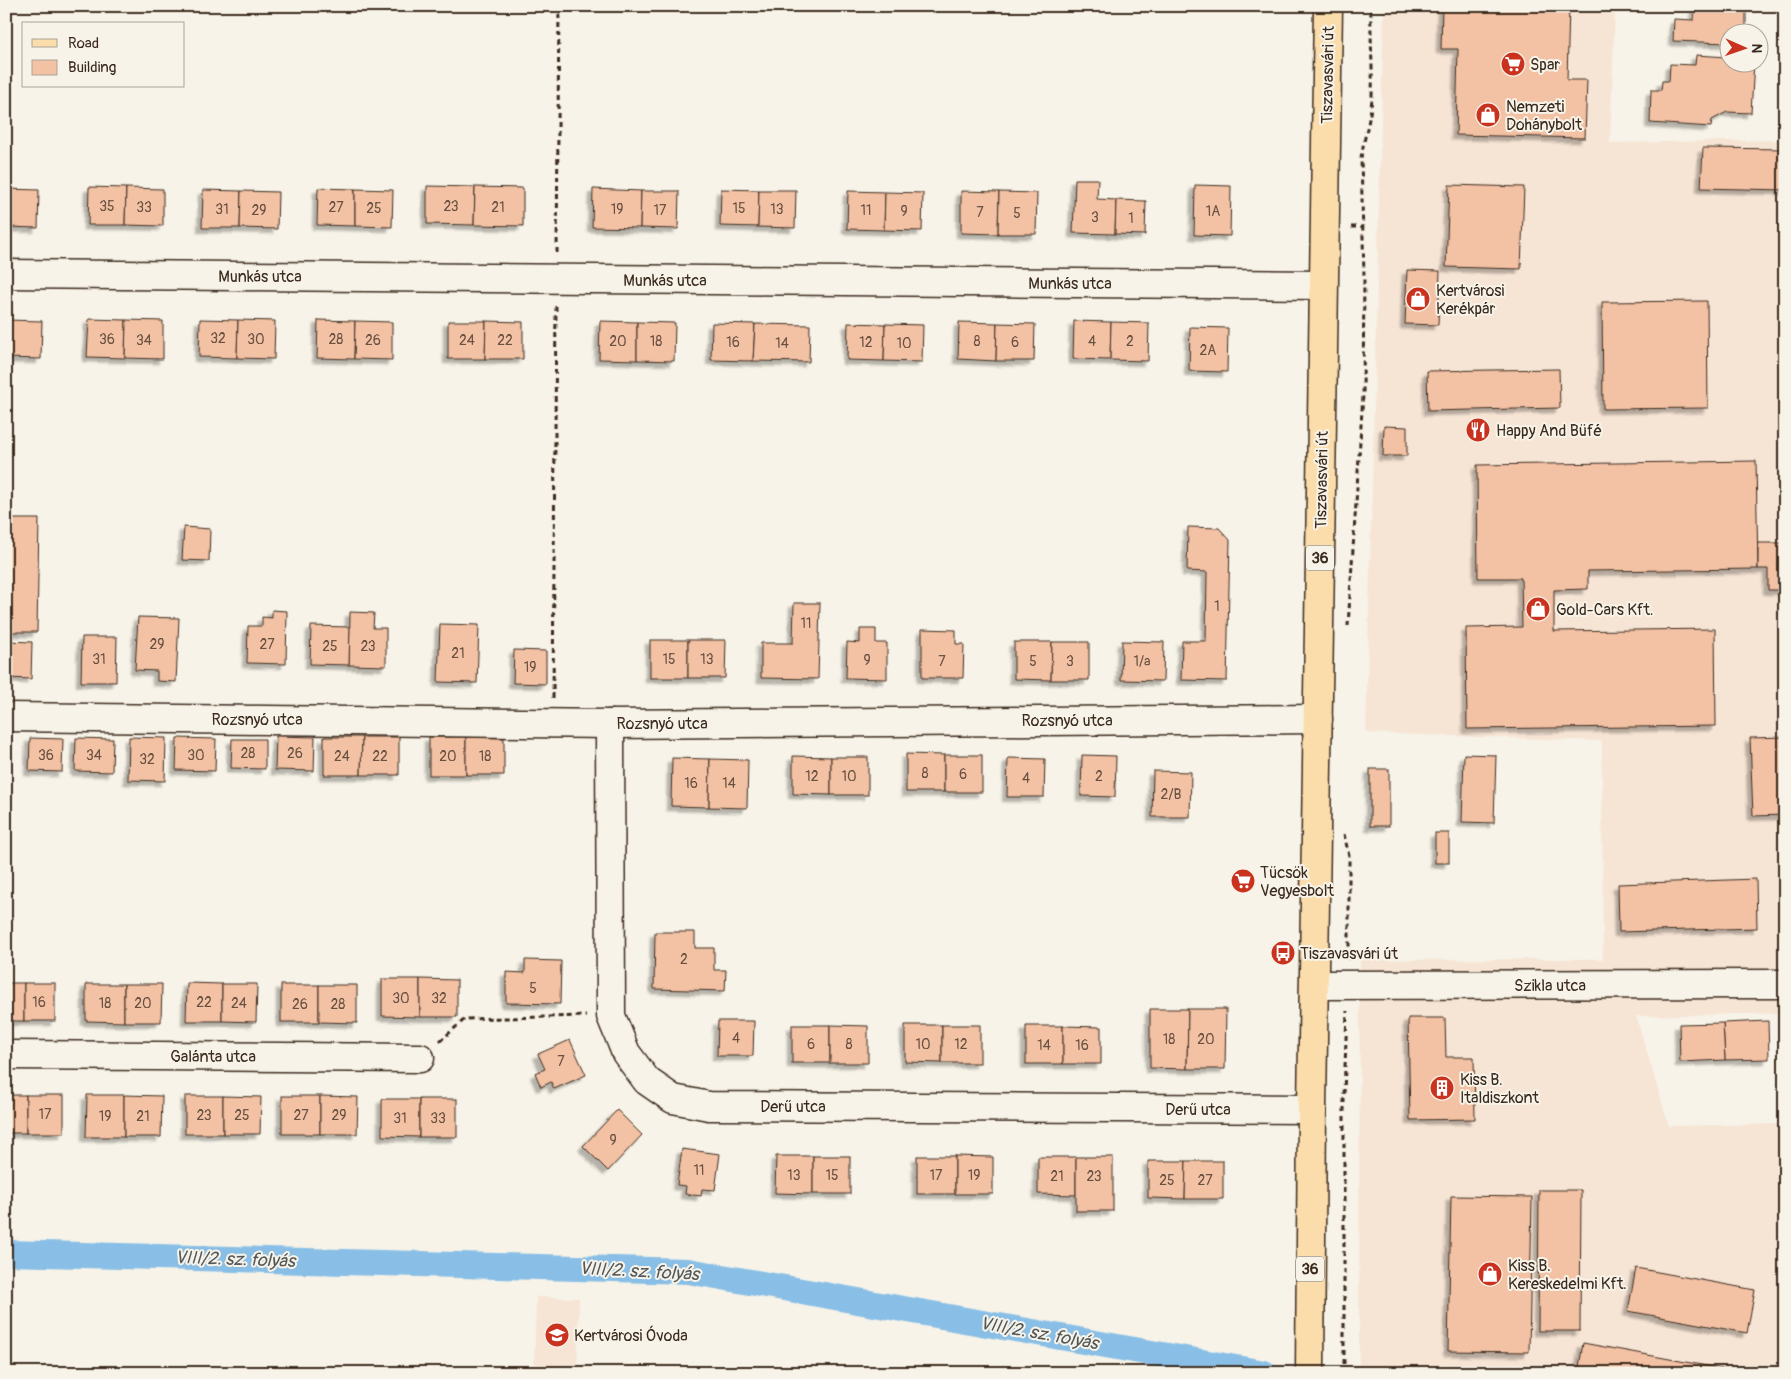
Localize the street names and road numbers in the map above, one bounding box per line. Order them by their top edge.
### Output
street label: Tiszavasvári út [1317,25,1339,124]
street label: Munkás utca [218,267,302,287]
street label: Munkás utca [623,271,707,291]
street label: Munkás utca [1028,274,1112,294]
street label: Tiszavasvári út [1311,430,1333,529]
road number: 36 [1306,546,1334,570]
street label: Rozsnyó utca [211,710,303,730]
street label: Rozsnyó utca [1021,711,1113,731]
street label: Rozsnyó utca [616,714,708,734]
street label: Szikla utca [1514,976,1586,996]
street label: Galánta utca [170,1047,256,1067]
street label: Derű utca [760,1097,826,1117]
street label: Derű utca [1165,1100,1231,1120]
road number: 36 [1296,1256,1324,1282]

